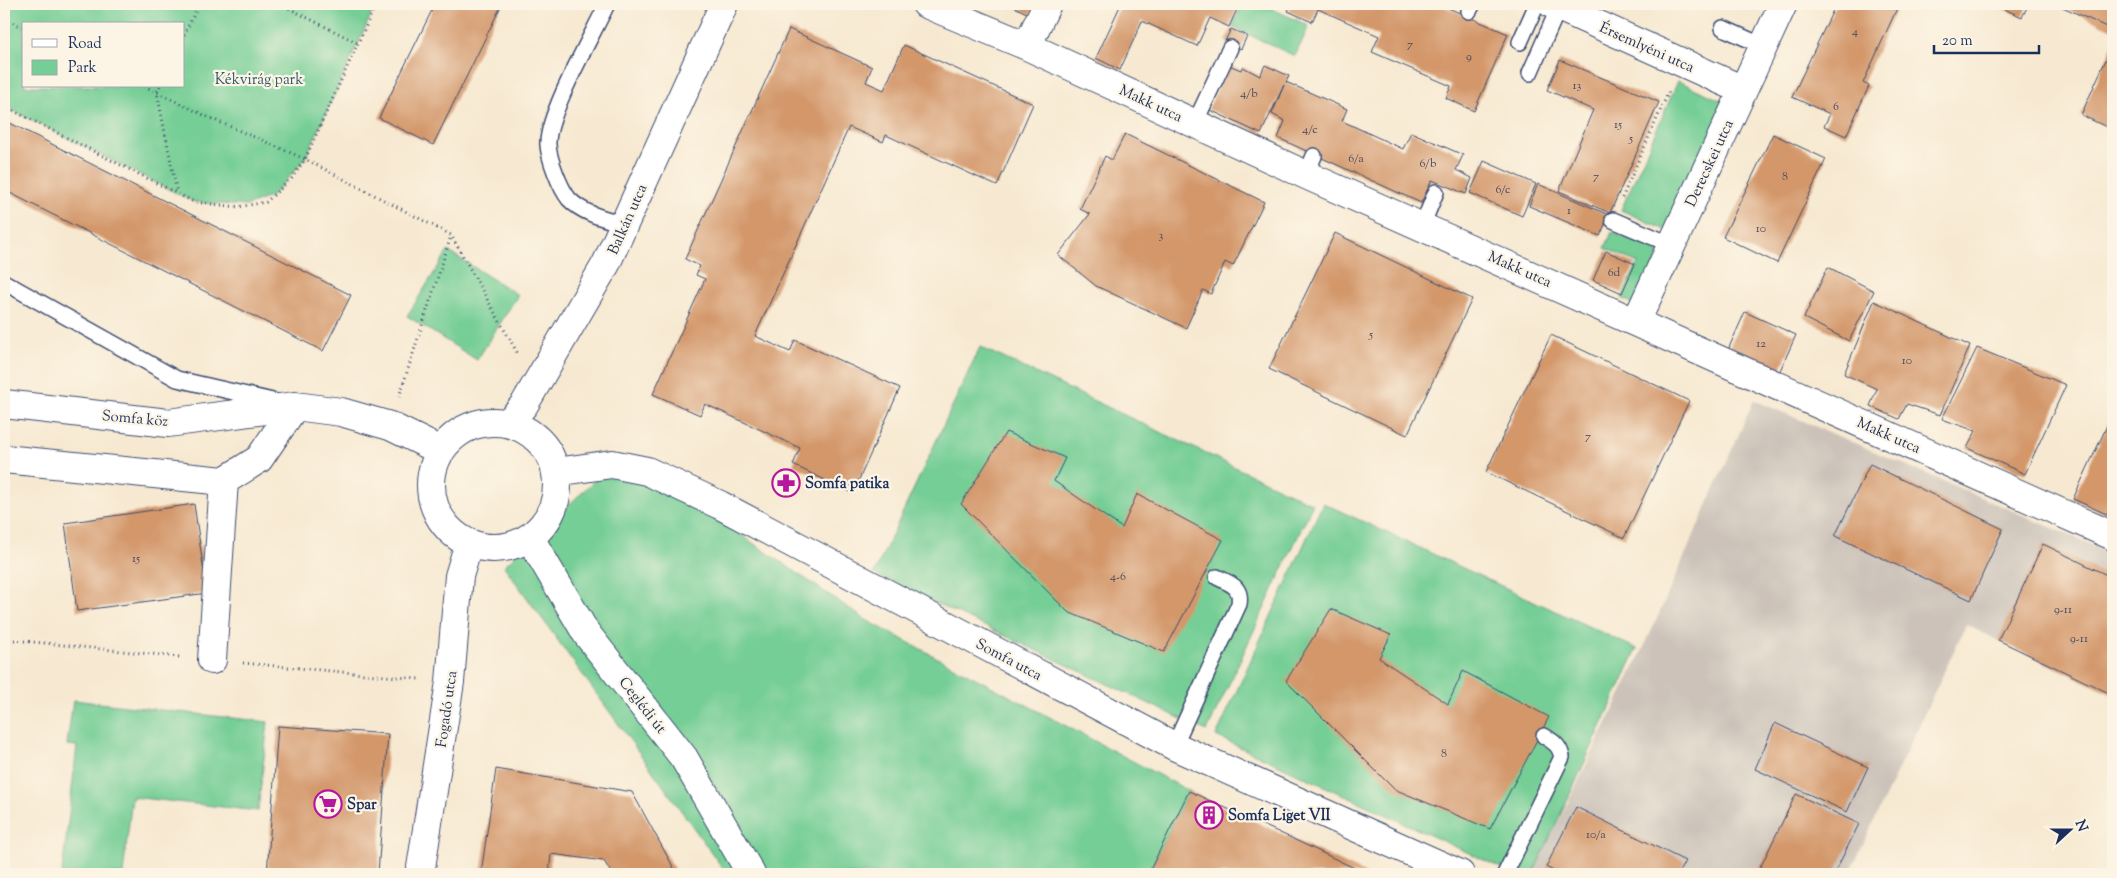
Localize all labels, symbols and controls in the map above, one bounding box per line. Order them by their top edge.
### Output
street label: Érsemlyéni utca [1596,17,1698,79]
legend [22,22,185,88]
scale bar [1934,22,2040,54]
house number: 4 [1852,23,1858,41]
text: 20 m [1942,31,1973,52]
text: Road [68,34,102,55]
house number: 7 [1407,36,1413,54]
house number: 9 [1466,48,1472,66]
text: Park [68,58,97,79]
park label: Kékvirág park [215,70,303,91]
house number: 13 [1573,77,1582,95]
street label: Makk utca [1115,81,1186,128]
house number: 4/b [1240,85,1258,103]
house number: 6 [1833,98,1839,116]
house number: 15 [1614,116,1622,134]
street label: Derecskei utca [1681,117,1740,211]
house number: 4/c [1302,121,1318,139]
house number: 5 [1628,130,1633,148]
house number: 6/a [1348,150,1364,168]
house number: 6/b [1419,155,1437,173]
house number: 7 [1593,168,1599,186]
house number: 8 [1782,168,1788,186]
street label: Balkán utca [603,181,653,258]
house number: 6/c [1495,181,1511,199]
house number: 1 [1567,202,1571,220]
house number: 10 [1756,220,1766,238]
house number: 3 [1159,227,1164,245]
street label: Makk utca [1484,247,1555,294]
house number: 6d [1608,264,1621,282]
house number: 5 [1368,326,1373,344]
house number: 12 [1756,335,1766,353]
house number: 10 [1902,352,1912,370]
street label: Somfa köz [101,406,169,433]
street label: Makk utca [1853,413,1924,460]
house number: 7 [1585,428,1591,446]
pharmacy icon: Somfa patika [771,468,801,498]
place label: Somfa patika [805,474,889,495]
house number: 15 [132,550,140,568]
house number: 4-6 [1110,568,1126,586]
house number: 9-11 [2054,601,2072,619]
house number: 9-11 [2070,630,2088,648]
street label: Somfa utca [971,634,1045,687]
street label: Fogadó utca [432,669,463,749]
street label: Ceglédi út [613,673,671,739]
house number: 8 [1441,745,1447,763]
supermarket icon: Spar [313,789,343,819]
place label: Spar [347,795,377,816]
building icon: Somfa Liget VII [1194,800,1224,830]
place label: Somfa Liget VII [1228,806,1331,827]
north arrow [2044,806,2094,856]
text: N [2069,817,2092,835]
house number: 10/a [1586,826,1606,844]

